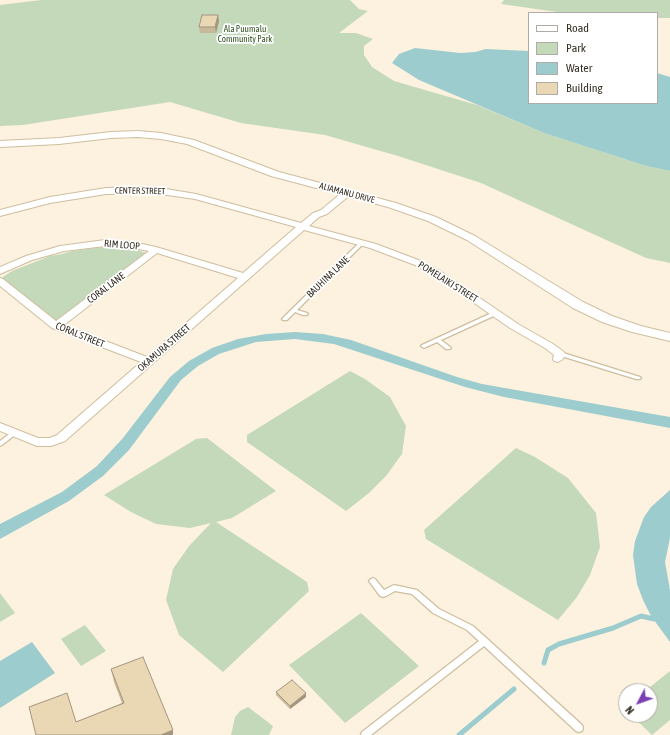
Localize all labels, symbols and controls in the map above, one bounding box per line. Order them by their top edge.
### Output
legend [528,12,658,104]
text: Road [566,21,589,35]
park label: Ala Puumalu Community Park [218,24,272,45]
text: Park [566,41,586,55]
text: Water [566,61,592,75]
text: Building [566,81,603,95]
street label: ALIAMANU DRIVE [318,180,376,206]
street label: CENTER STREET [115,185,165,197]
street label: RIM LOOP [104,237,140,253]
street label: BAUHINA LANE [304,254,352,300]
street label: POMELAIKI STREET [416,259,480,305]
street label: CORAL LANE [85,270,127,306]
street label: CORAL STREET [54,320,106,350]
street label: OKAMURA STREET [135,322,193,374]
north arrow [618,683,658,723]
text: N [623,704,636,717]

